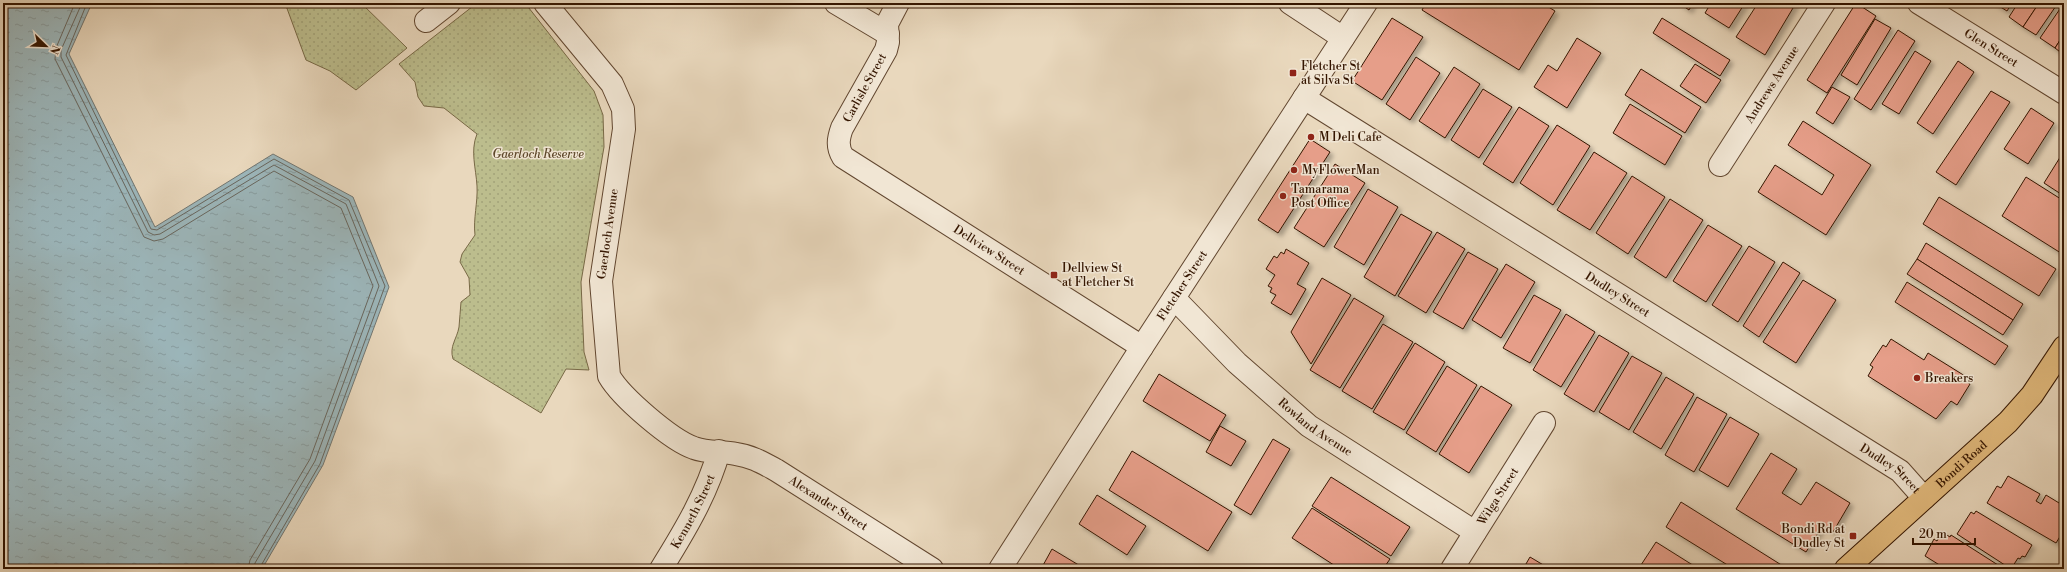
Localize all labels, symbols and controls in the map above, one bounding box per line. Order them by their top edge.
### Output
street label: Glen Street [1961,25,2022,71]
north arrow [26,26,66,66]
text: N [46,43,62,57]
street label: Andrews Avenue [1741,43,1802,127]
street label: Carlisle Street [840,50,891,125]
place label: Fletcher St at Silva St [1301,59,1361,88]
marker: Fletcher St at Silva St [1288,68,1298,78]
place label: M Deli Cafe [1319,130,1382,145]
marker: M Deli Cafe [1306,132,1316,142]
park label: Gaerloch Reserve [492,147,584,162]
place label: MyFlowerMan [1302,163,1380,178]
marker: MyFlowerMan [1289,165,1299,175]
place label: Tamarama Post Office [1291,182,1350,211]
street label: Gaerloch Avenue [594,188,622,280]
marker: Tamarama Post Office [1278,191,1288,201]
street label: Dellview Street [951,222,1028,279]
street label: Fletcher Street [1154,247,1211,324]
place label: Dellview St at Fletcher St [1062,261,1135,290]
street label: Dudley Street [1583,268,1653,321]
marker: Dellview St at Fletcher St [1049,270,1059,280]
place label: Breakers [1924,371,1973,386]
marker: Breakers [1912,373,1922,383]
street label: Rowland Avenue [1275,395,1355,459]
street label: Bondi Road [1932,437,1990,492]
street label: Dudley Street [1857,440,1924,497]
street label: Wilga Street [1474,464,1522,529]
street label: Kenneth Street [668,471,718,551]
street label: Alexander Street [785,472,871,534]
scale bar [1913,520,1975,546]
place label: Bondi Rd at Dudley St [1781,522,1846,551]
text: 20 m [1919,527,1947,542]
marker: Bondi Rd at Dudley St [1848,531,1858,541]

